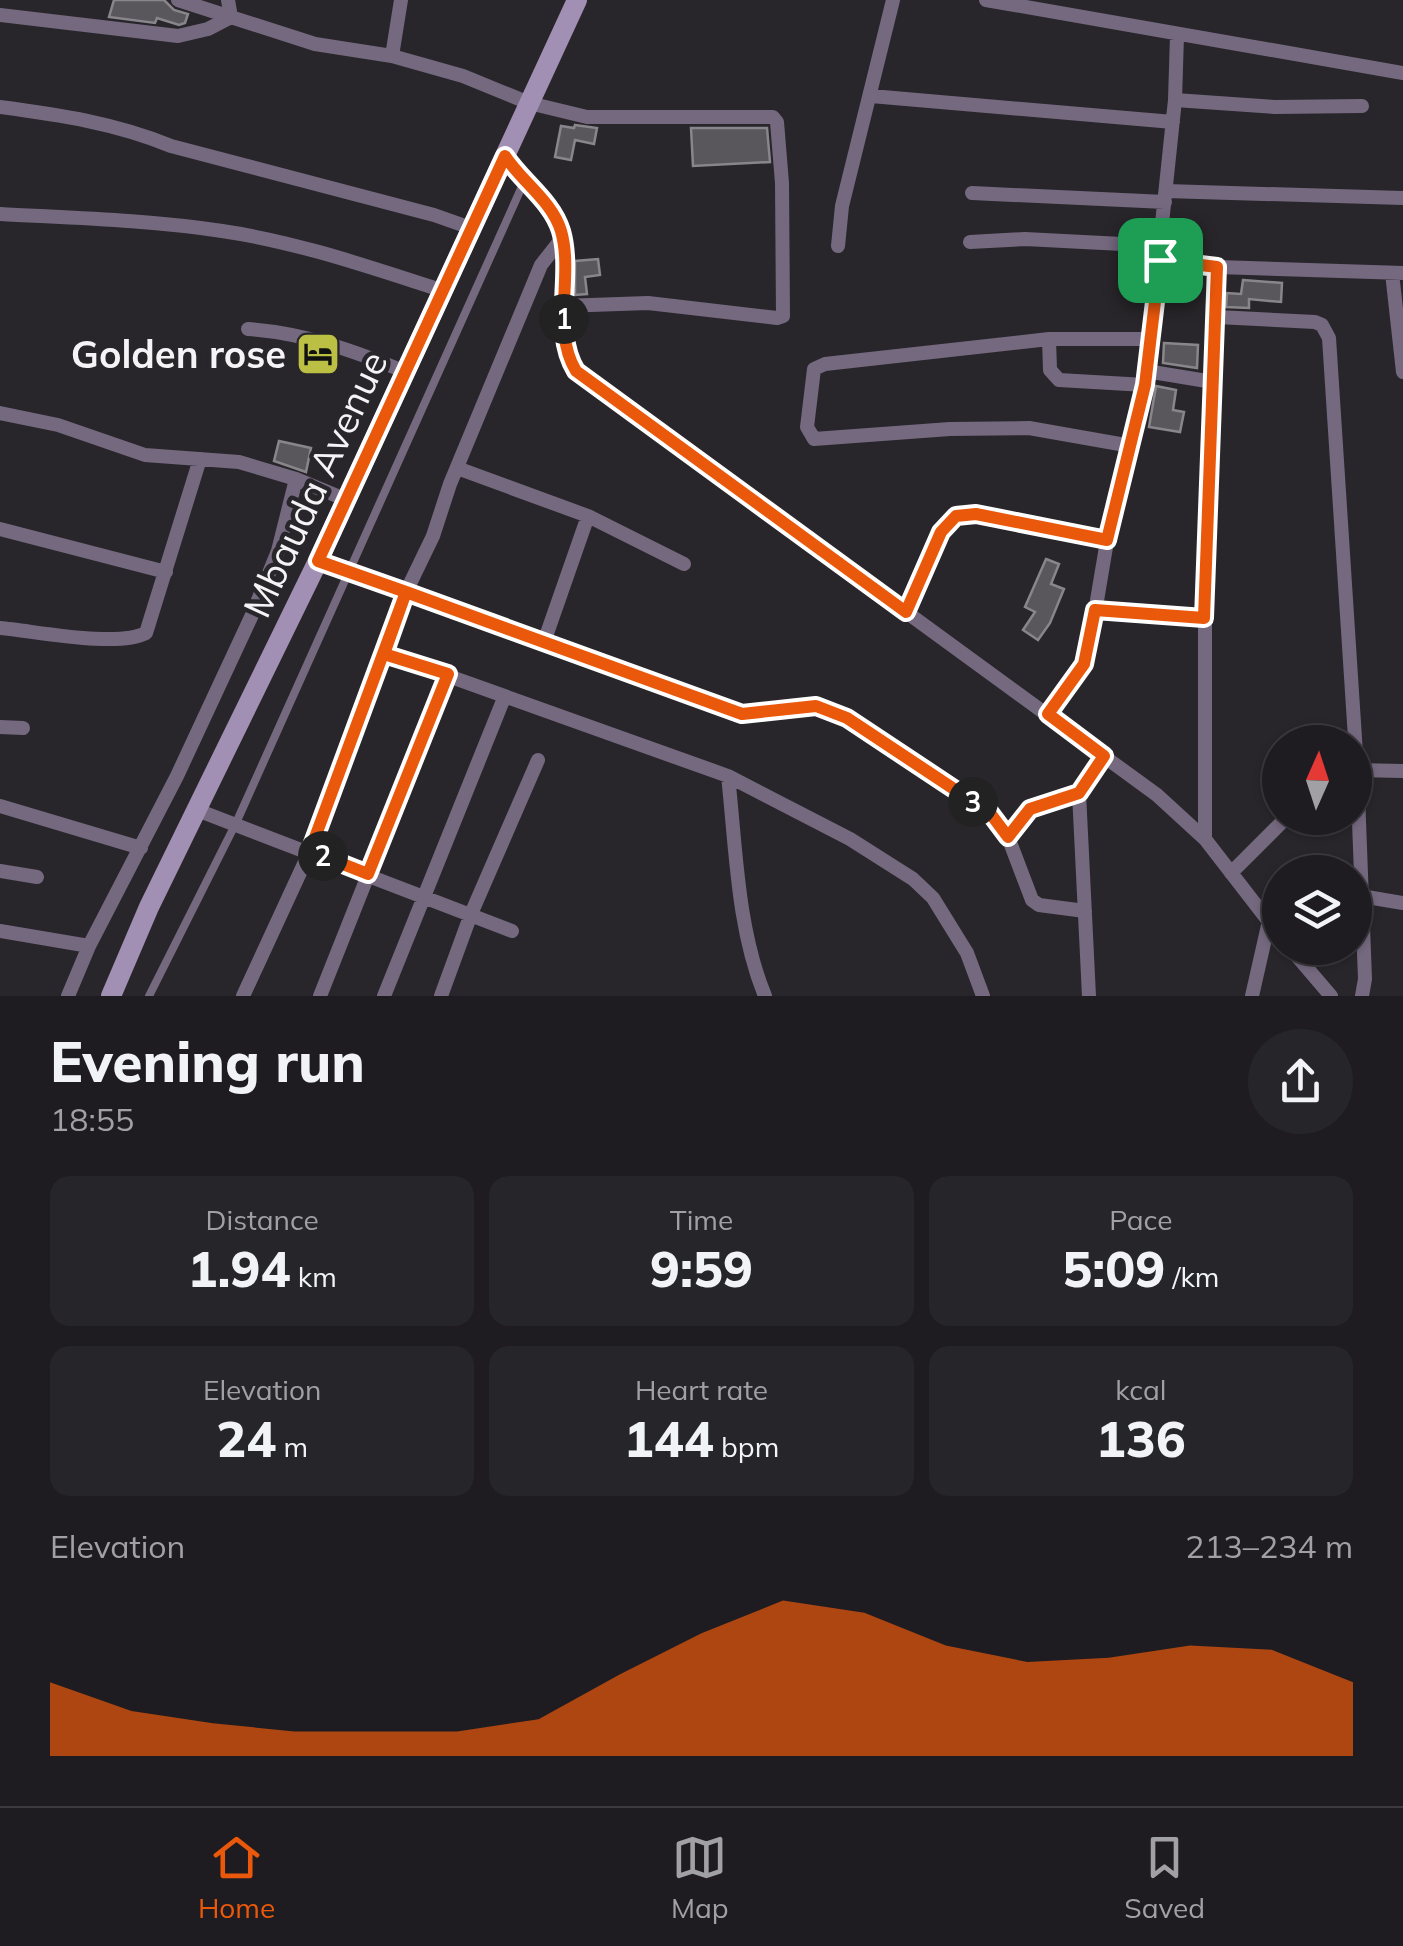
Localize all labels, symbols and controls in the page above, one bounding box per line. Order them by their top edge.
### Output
pin [1118,218,1203,303]
icon: arrive [1133,233,1188,288]
pin: 1 [539,294,589,344]
text: 1 [556,301,572,336]
place label: Golden rose [71,330,286,378]
hotel icon: Golden rose [295,331,341,377]
street label: Mbauda Avenue [232,343,398,625]
north arrow [1262,725,1372,835]
map controls [1262,725,1372,965]
pin: 3 [948,777,998,827]
text: 3 [965,784,981,819]
pin: 2 [298,831,348,881]
text: 2 [315,838,331,873]
button: layers [1262,855,1372,965]
text: Evening run [50,1027,365,1096]
button: share [1248,1029,1353,1134]
text: 18:55 [50,1099,134,1139]
text: Distance [206,1202,319,1237]
text: Time [670,1202,733,1237]
text: Pace [1109,1202,1172,1237]
text: 1.94 [188,1237,291,1300]
text: 9:59 [650,1237,753,1300]
text: 5:09 [1062,1237,1165,1300]
text: km [291,1259,337,1294]
text: /km [1165,1259,1219,1294]
text: Elevation [203,1372,321,1407]
text: Heart rate [635,1372,768,1407]
text: kcal [1115,1372,1166,1407]
text: 24 [216,1407,276,1470]
text: 144 [624,1407,714,1470]
text: 136 [1096,1407,1186,1470]
text: m [276,1429,308,1464]
text: bpm [714,1429,779,1464]
text: Elevation [50,1526,185,1566]
text: 213–234 m [1185,1526,1353,1566]
tab: Home [198,1830,275,1925]
tab: Map [671,1830,729,1925]
tab: Saved [1124,1830,1205,1925]

